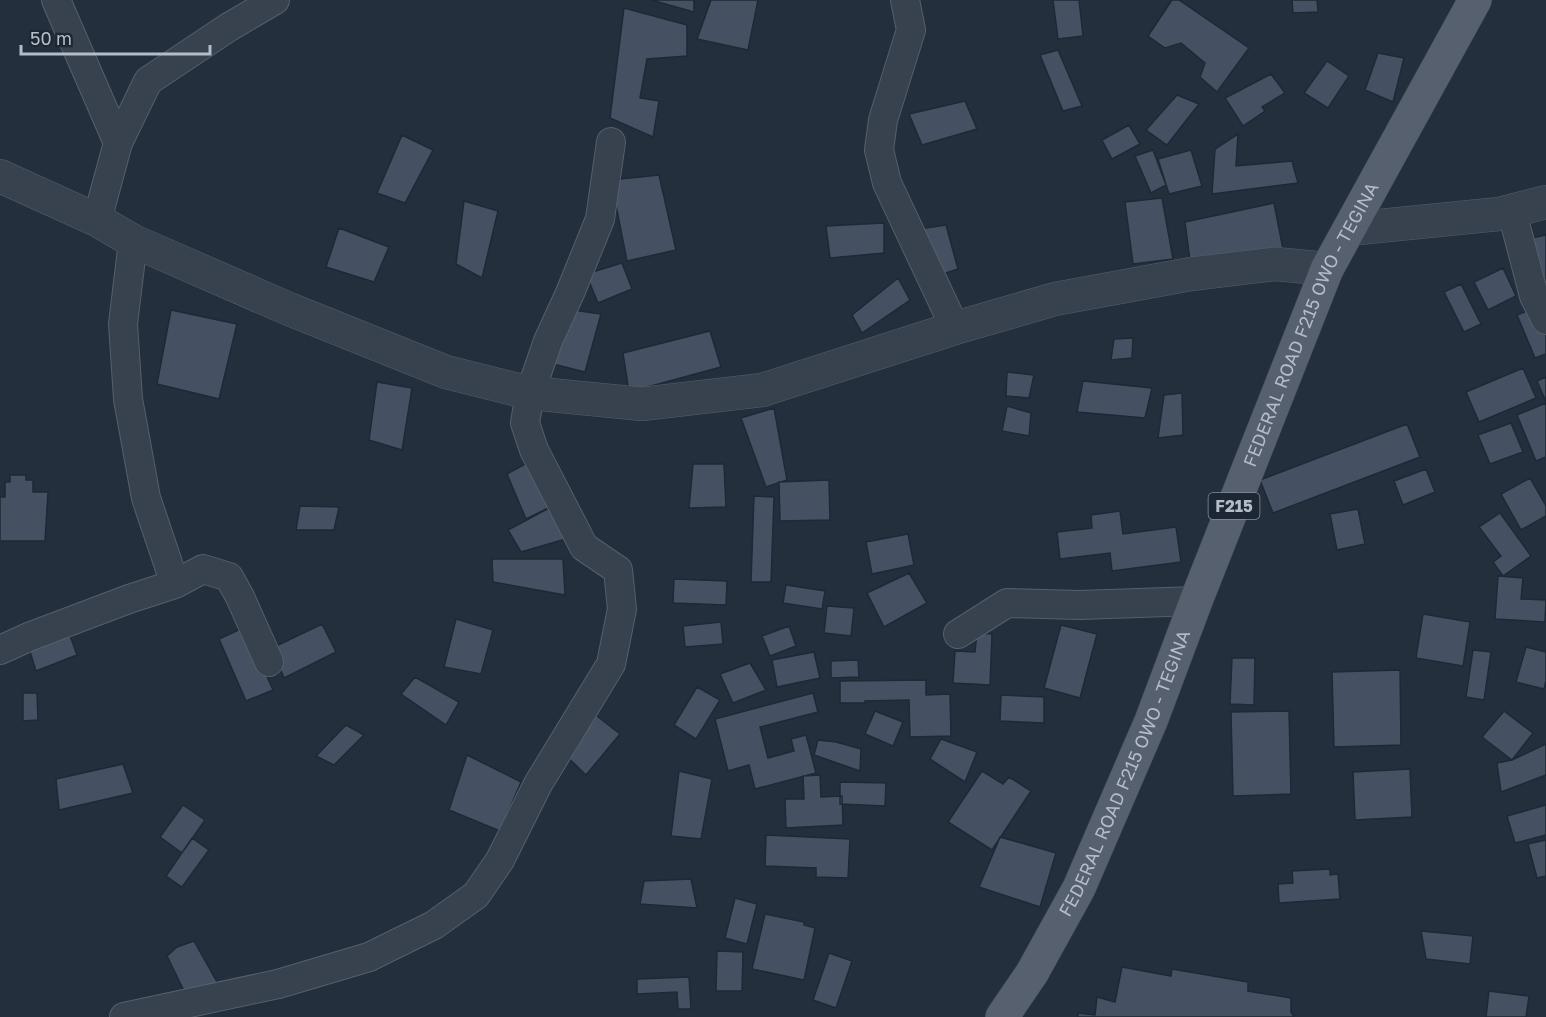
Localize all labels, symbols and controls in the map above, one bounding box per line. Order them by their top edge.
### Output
scale bar [21,18,210,56]
text: 50 m [30,27,72,49]
street label: FEDERAL ROAD F215 OWO - TEGINA [1238,178,1383,470]
road number: F215 [1208,493,1260,519]
street label: FEDERAL ROAD F215 OWO - TEGINA [1054,627,1194,920]

